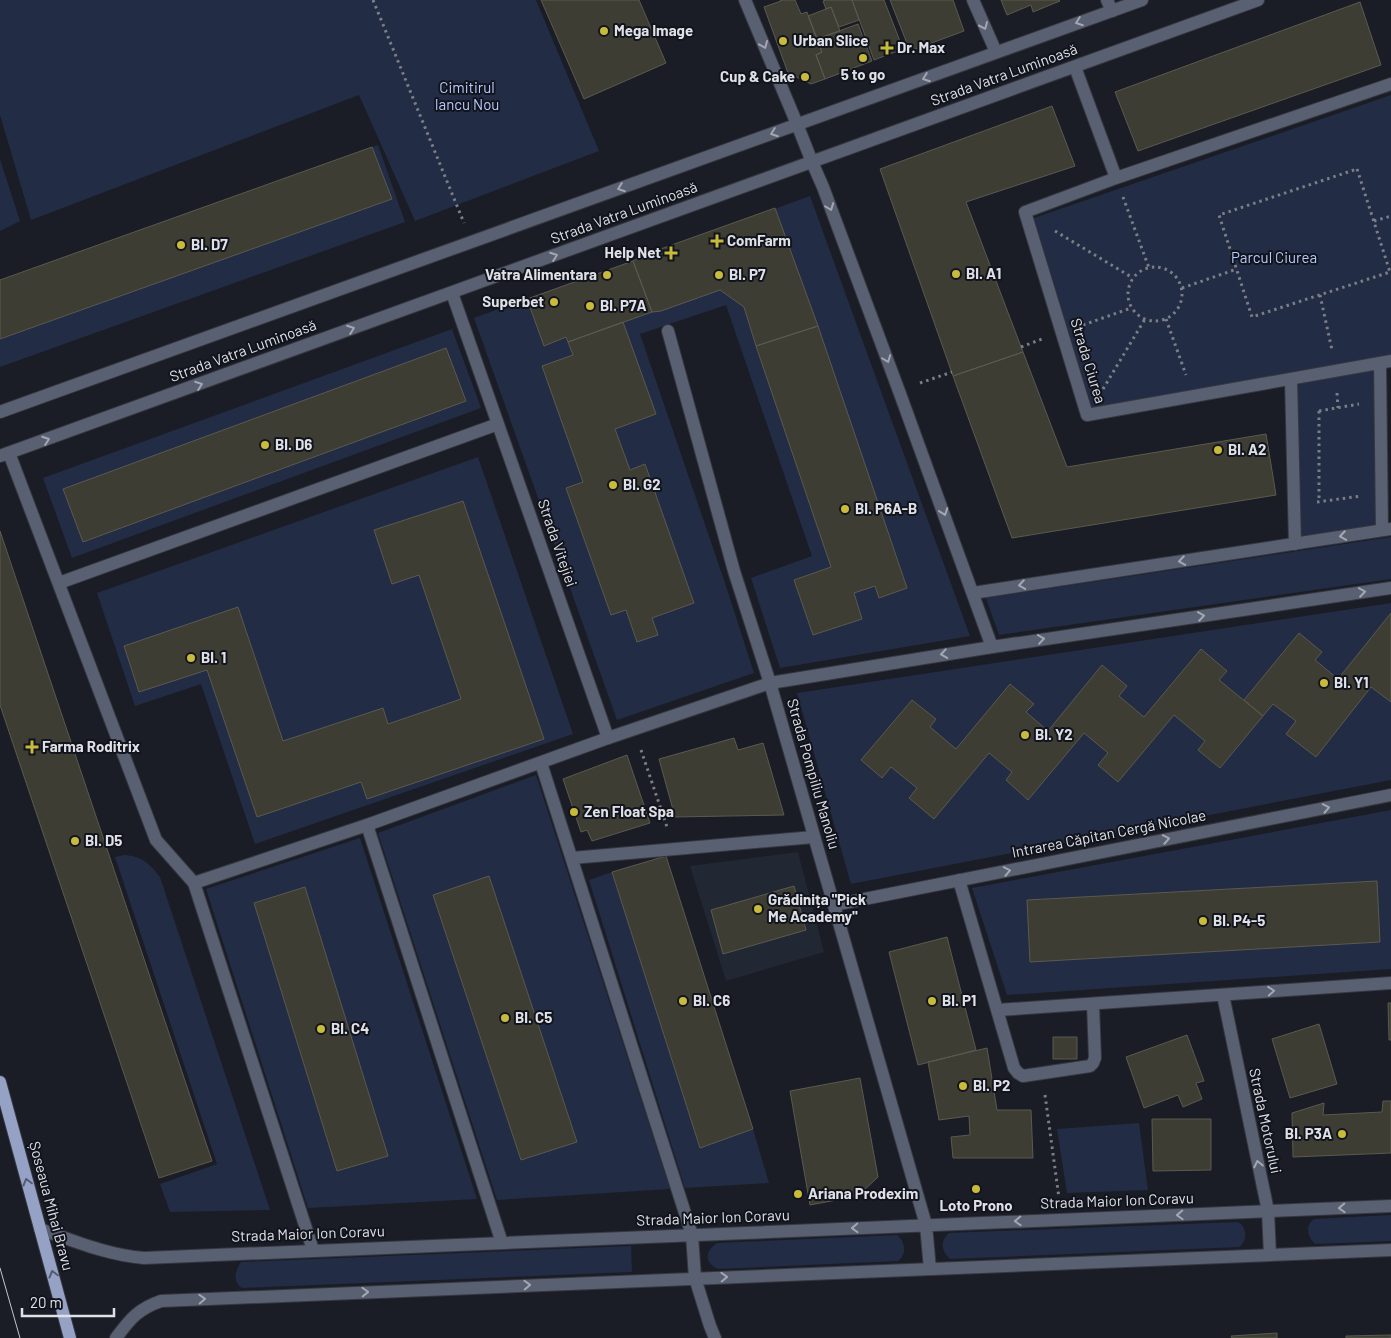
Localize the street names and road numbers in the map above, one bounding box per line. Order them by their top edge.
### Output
street label: Strada Vatra Luminoasă [928,39,1080,109]
street label: Strada Vatra Luminoasă [548,177,700,247]
street label: Strada Vatra Luminoasă [167,315,319,385]
street label: Strada Ciurea [1067,316,1110,405]
street label: Strada Vitejiei [535,497,581,589]
street label: Strada Pompiliu Manoliu [784,696,844,851]
street label: Intrarea Căpitan Cergă Nicolae [1010,805,1207,861]
street label: Strada Motorului [1246,1066,1286,1175]
street label: Șoseaua Mihai Bravu [26,1139,78,1272]
street label: Strada Maior Ion Coravu [1040,1188,1194,1212]
street label: Strada Maior Ion Coravu [636,1205,790,1229]
street label: Strada Maior Ion Coravu [231,1221,385,1245]

